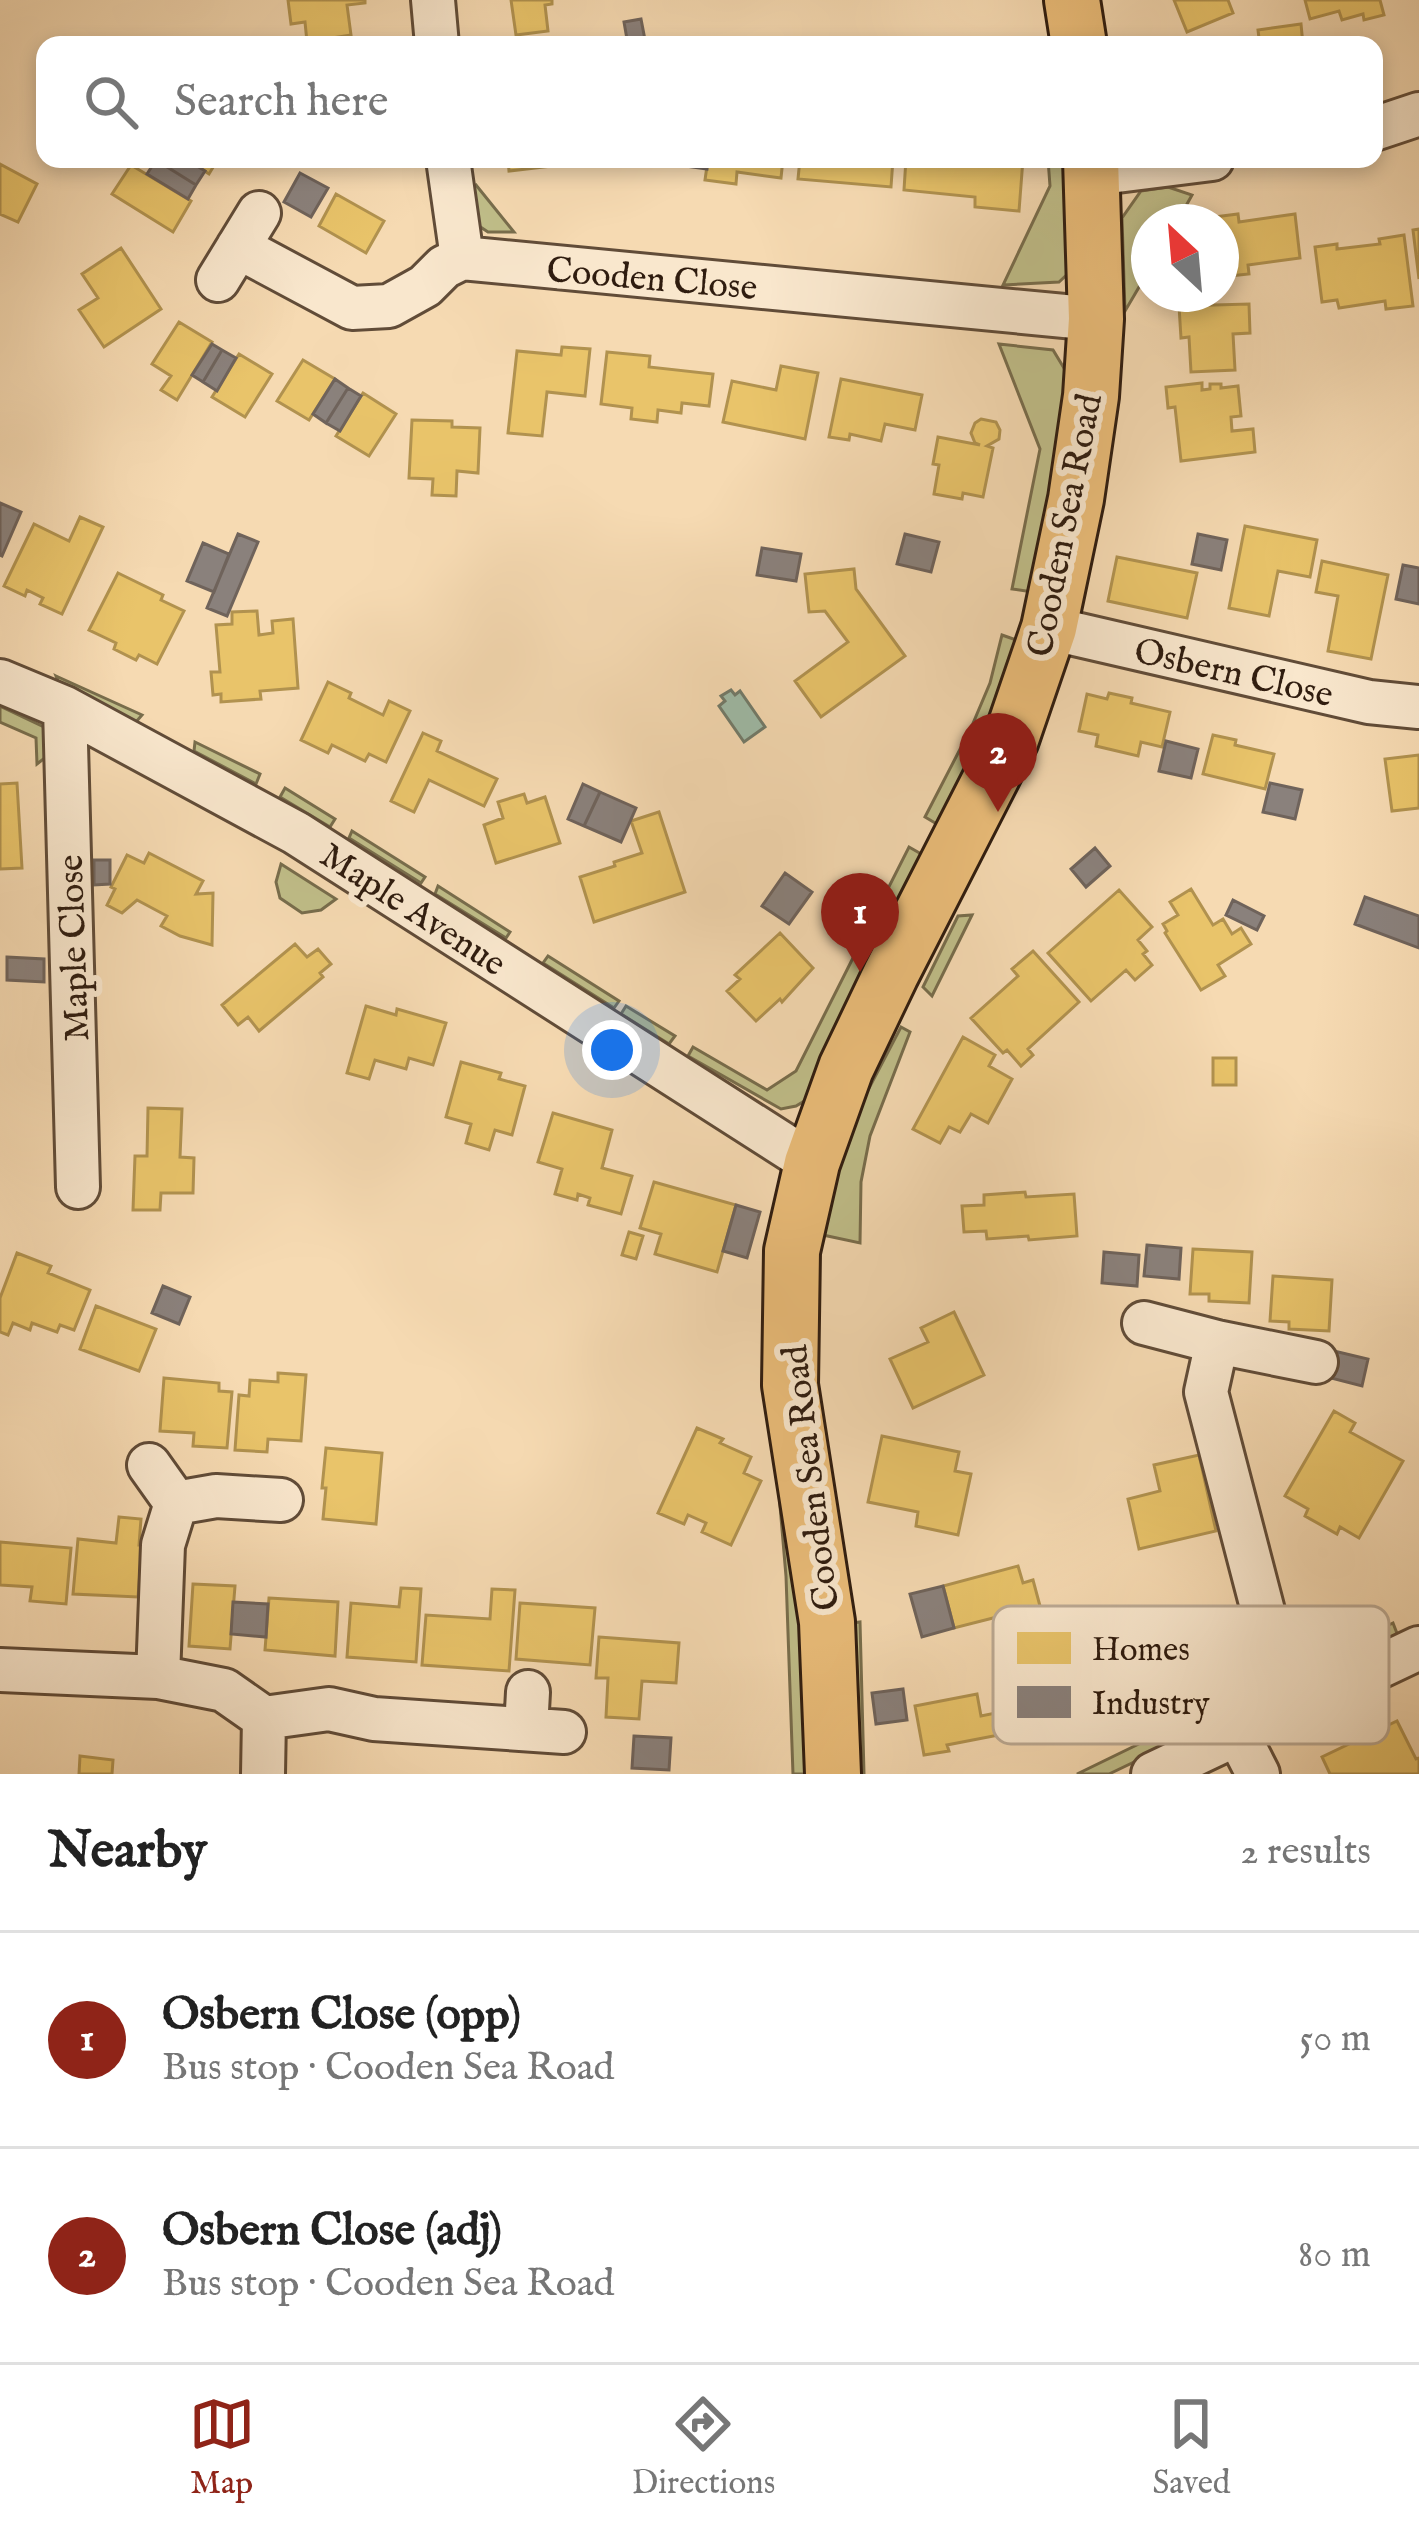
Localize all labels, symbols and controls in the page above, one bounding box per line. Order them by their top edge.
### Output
search box [36,36,1383,168]
icon: search [78,69,144,135]
text: Search here [174,74,388,131]
north arrow [1131,204,1239,312]
street label: Cooden Close [544,248,759,312]
street label: Cooden Sea Road [1018,389,1114,661]
street label: Osbern Close [1130,629,1337,719]
pin: 2 [959,713,1037,812]
street label: Maple Avenue [311,833,514,988]
street label: Maple Close [49,854,101,1042]
pin: 1 [821,873,899,972]
your location [582,1020,642,1080]
street label: Cooden Sea Road [773,1342,851,1613]
legend [993,1606,1389,1744]
text: Homes [1092,1630,1190,1672]
text: Industry [1092,1684,1211,1726]
text: Nearby [48,1820,207,1885]
text: 2 results [1240,1828,1371,1877]
text: Osbern Close (opp) [162,1987,521,2044]
text: 1 [80,2015,94,2064]
text: 50 m [1299,2015,1371,2064]
text: Bus stop · Cooden Sea Road [162,2044,614,2093]
text: Osbern Close (adj) [162,2203,502,2260]
text: 2 [78,2231,96,2280]
text: 80 m [1298,2231,1371,2280]
text: Bus stop · Cooden Sea Road [162,2260,614,2309]
tab: Map [189,2391,255,2505]
tab: Directions [632,2391,775,2505]
tab: Saved [1152,2391,1230,2505]

